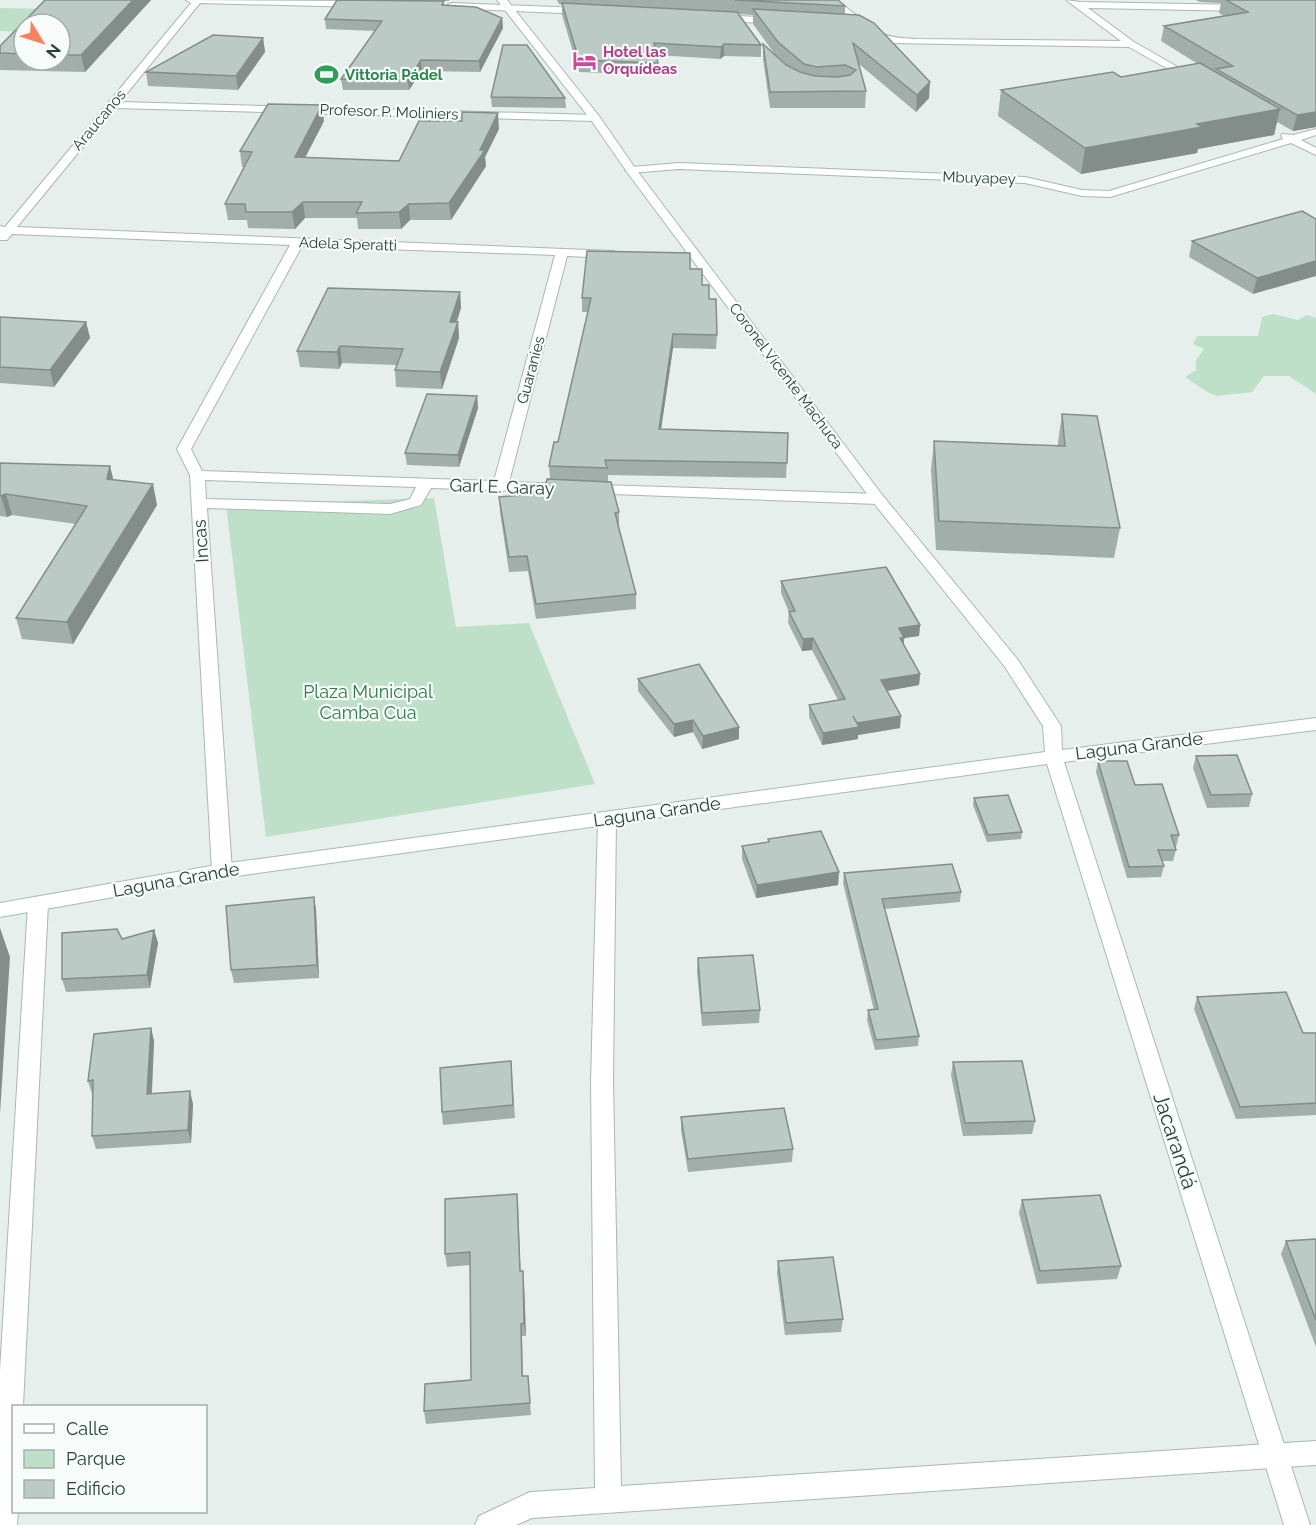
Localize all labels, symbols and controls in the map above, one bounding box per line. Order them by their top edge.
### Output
north arrow [12,12,72,72]
text: N [42,40,65,62]
place label: Hotel las Orquídeas [603,43,677,78]
hotel icon: Hotel las Orquídeas [572,48,598,74]
sports icon: Vittoria Pádel [314,62,340,88]
place label: Vittoria Pádel [345,66,443,84]
street label: Araucanos [68,86,130,154]
street label: Profesor P. Moliniers [319,101,459,123]
street label: Mbuyapey [942,168,1016,188]
street label: Adela Speratti [299,233,397,255]
street label: Coronel Vicente Machuca [725,300,847,452]
street label: Guaranies [513,334,549,406]
street label: Garl E. Garay [449,474,555,499]
street label: Incas [188,518,212,563]
park label: Plaza Municipal Camba Cua [303,681,433,723]
street label: Laguna Grande [1074,727,1204,764]
street label: Laguna Grande [592,792,722,831]
street label: Laguna Grande [111,858,241,901]
street label: Jacarandá [1148,1089,1203,1192]
legend [12,1405,207,1513]
text: Calle [66,1418,109,1439]
text: Parque [66,1448,126,1469]
text: Edificio [66,1478,126,1499]

